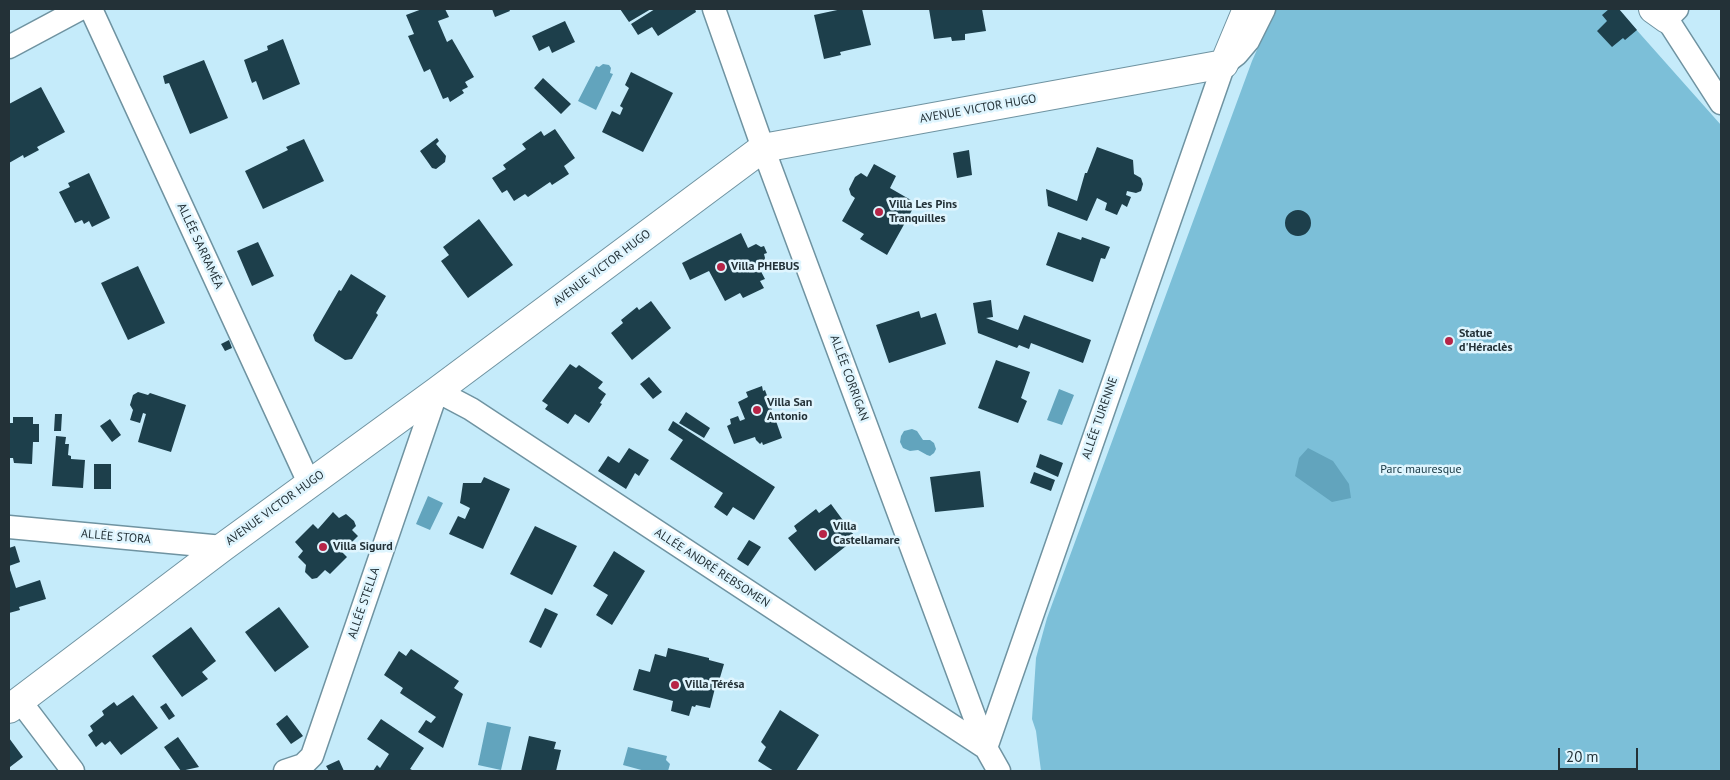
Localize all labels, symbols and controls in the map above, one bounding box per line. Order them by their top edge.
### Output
street label: AVENUE VICTOR HUGO [919,92,1037,126]
place label: Villa Les Pins Tranquilles [889,198,957,226]
street label: ALLÉE SARRAMÉA [174,201,226,291]
marker: Villa Les Pins Tranquilles [873,206,885,218]
street label: AVENUE VICTOR HUGO [550,227,654,309]
place label: Villa PHEBUS [731,260,799,274]
marker: Villa PHEBUS [715,261,727,273]
place label: Statue d'Héraclès [1459,327,1512,355]
street label: ALLÉE CORRIGAN [827,333,871,423]
marker: Statue d'Héraclès [1443,335,1455,347]
street label: ALLÉE TURENNE [1079,375,1121,461]
place label: Villa San Antonio [767,396,812,424]
marker: Villa San Antonio [751,404,763,416]
park label: Parc mauresque [1380,463,1462,477]
street label: AVENUE VICTOR HUGO [223,467,327,549]
place label: Villa Castellamare [833,520,900,548]
street label: ALLÉE ANDRÉ REBSOMEN [652,525,772,611]
street label: ALLÉE STORA [81,527,151,547]
marker: Villa Castellamare [817,528,829,540]
place label: Villa Sigurd [333,540,393,554]
marker: Villa Sigurd [317,541,329,553]
street label: ALLÉE STELLA [345,565,383,641]
place label: Villa Térésa [685,678,744,692]
marker: Villa Térésa [669,679,681,691]
scale bar [1560,738,1640,770]
text: 20 m [1566,747,1599,766]

